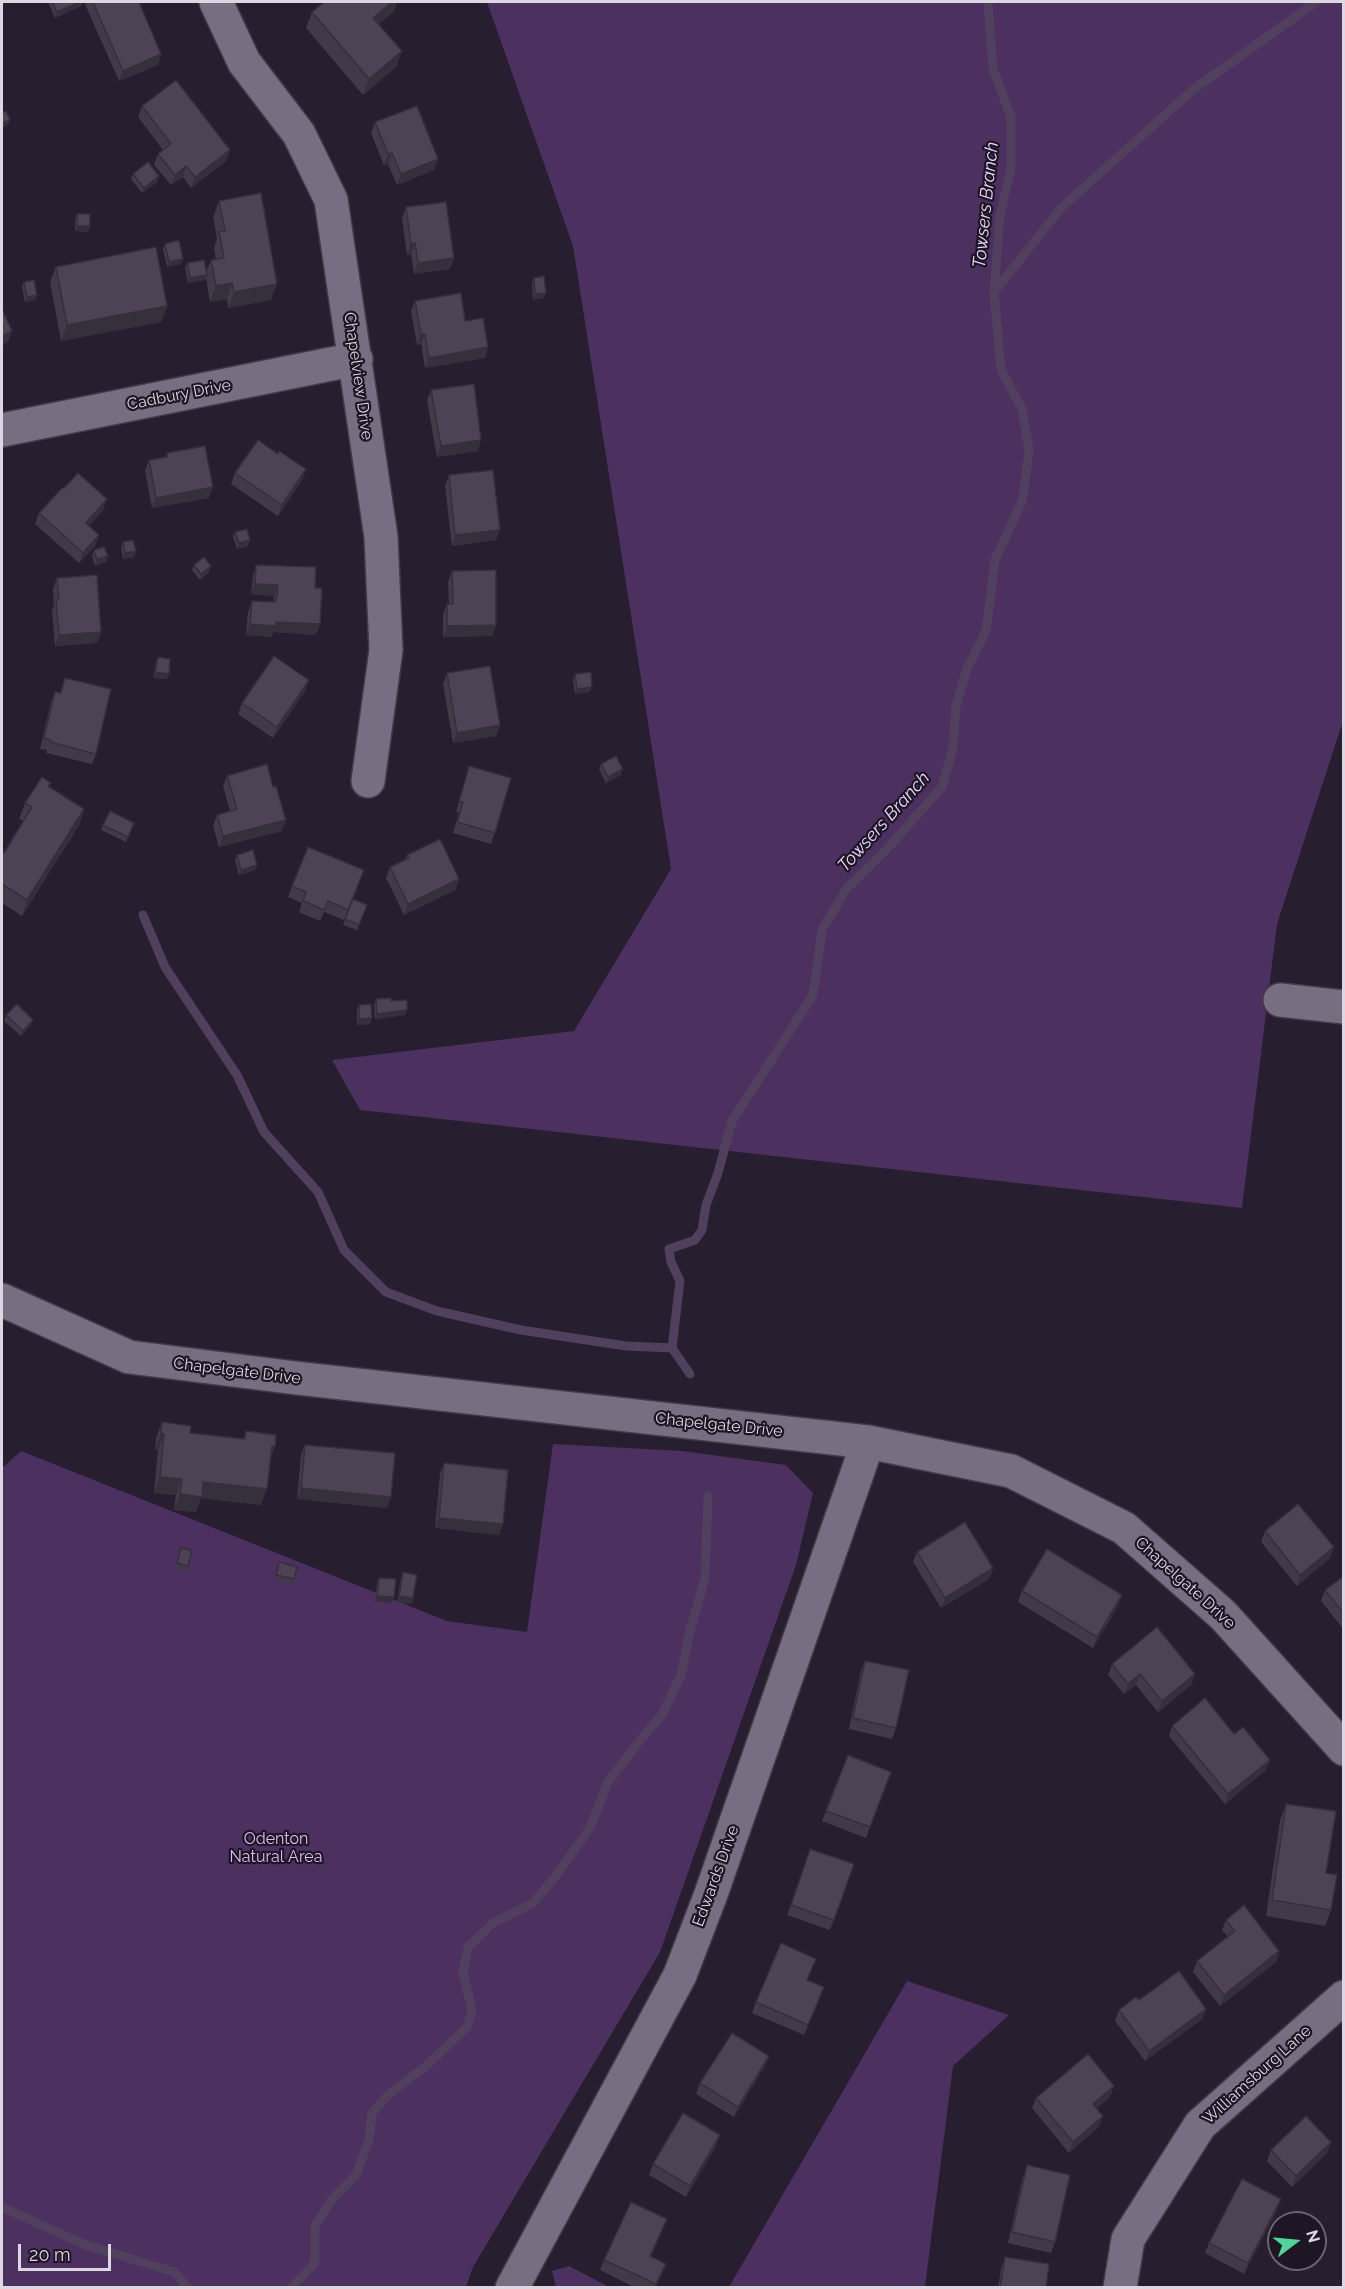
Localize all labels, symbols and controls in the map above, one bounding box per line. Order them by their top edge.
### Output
water label: Towsers Branch [969,141,1003,269]
street label: Chapelview Drive [340,311,376,441]
street label: Cadbury Drive [125,376,233,414]
water label: Towsers Branch [833,768,935,876]
street label: Chapelgate Drive [172,1354,302,1388]
street label: Chapelgate Drive [654,1409,784,1441]
street label: Chapelgate Drive [1131,1533,1239,1633]
street label: Edwards Drive [689,1823,743,1929]
park label: Odenton Natural Area [230,1829,322,1867]
street label: Williamsburg Lane [1199,2021,1315,2129]
north arrow [1267,2211,1327,2271]
text: N [1302,2228,1324,2245]
scale bar [21,2232,114,2270]
text: 20 m [29,2244,71,2265]

